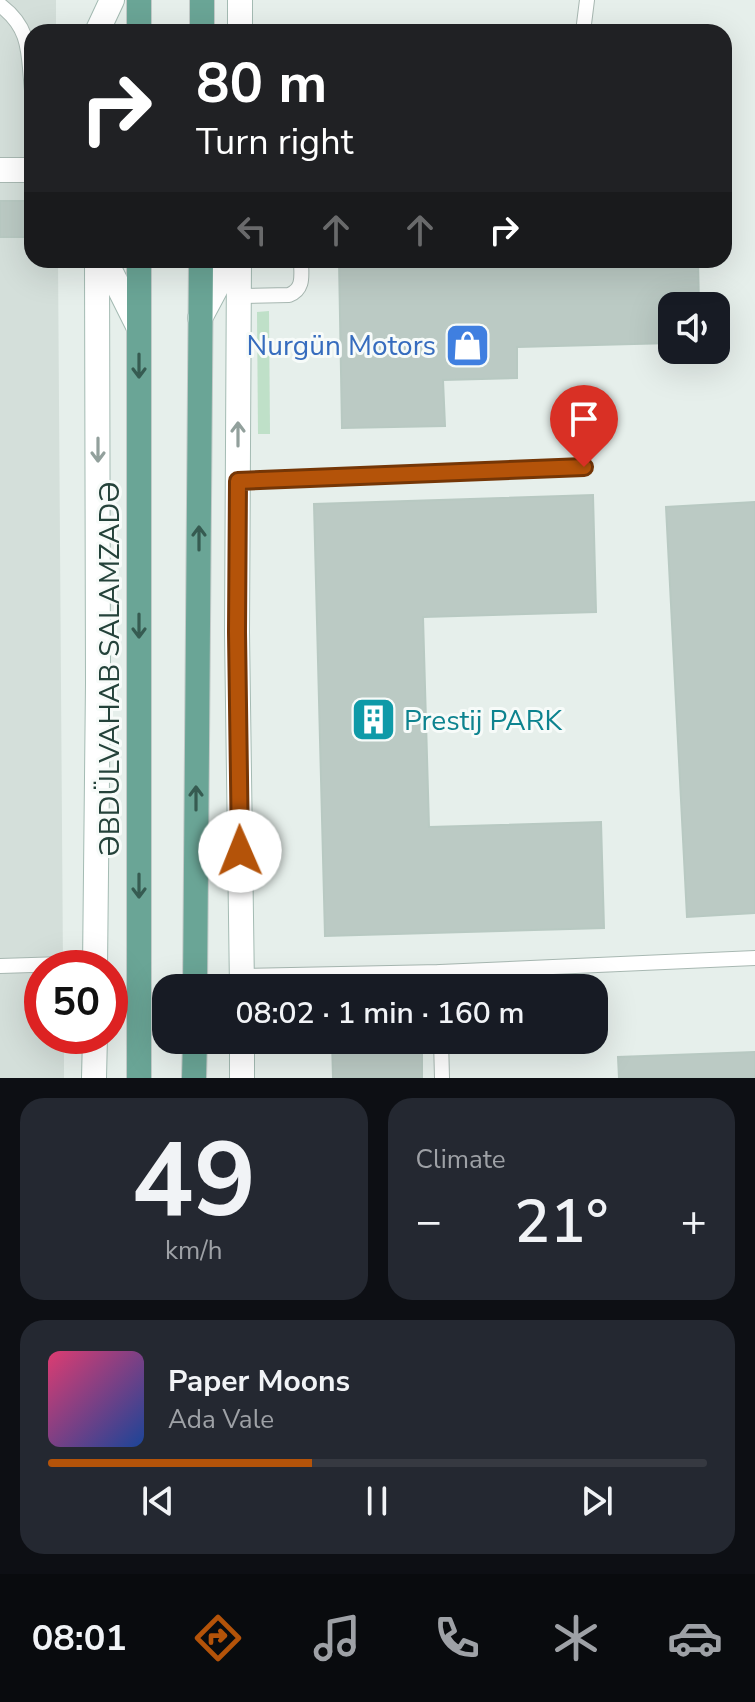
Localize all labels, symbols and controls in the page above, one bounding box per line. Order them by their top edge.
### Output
text: 80 m [196,45,327,122]
icon: right [64,56,168,160]
text: Turn right [196,118,353,167]
icon: left [230,208,274,252]
icon: ahead [314,208,358,252]
icon: ahead [398,208,442,252]
icon: right [482,208,526,252]
map controls [658,292,730,364]
button: sound [658,292,730,364]
shop icon: Nurgün Motors [443,321,491,369]
place label: Nurgün Motors [247,327,436,365]
one-way arrow [131,352,147,379]
pin [550,385,618,467]
icon: arrive [562,397,606,441]
one-way arrow [230,421,246,448]
one-way arrow [90,436,106,463]
street label: ƏBDÜLVAHAB SALAMZADƏ [91,481,129,857]
one-way arrow [191,525,206,552]
one-way arrow [131,612,147,639]
building icon: Prestij PARK [349,696,397,744]
place label: Prestij PARK [404,702,562,740]
one-way arrow [189,785,204,812]
position arrow [198,809,282,893]
one-way arrow [131,872,147,899]
speed limit sign: 50 [24,950,128,1054]
text: 08:02 · 1 min · 160 m [235,993,525,1034]
text: 49 [131,1110,256,1252]
text: Climate [416,1142,506,1177]
text: 21° [514,1181,609,1263]
text: − [416,1192,442,1252]
text: + [681,1192,707,1252]
text: km/h [165,1233,222,1268]
text: Paper Moons [168,1361,350,1402]
text: Ada Vale [168,1402,274,1437]
icon: previous [136,1479,180,1523]
icon: pause [355,1479,399,1523]
icon: next [575,1479,619,1523]
icon: directions [190,1610,246,1666]
icon: music [309,1610,365,1666]
icon: phone [429,1610,485,1666]
icon: climate [548,1610,604,1666]
icon: car [667,1610,723,1666]
text: 08:01 [32,1614,127,1663]

